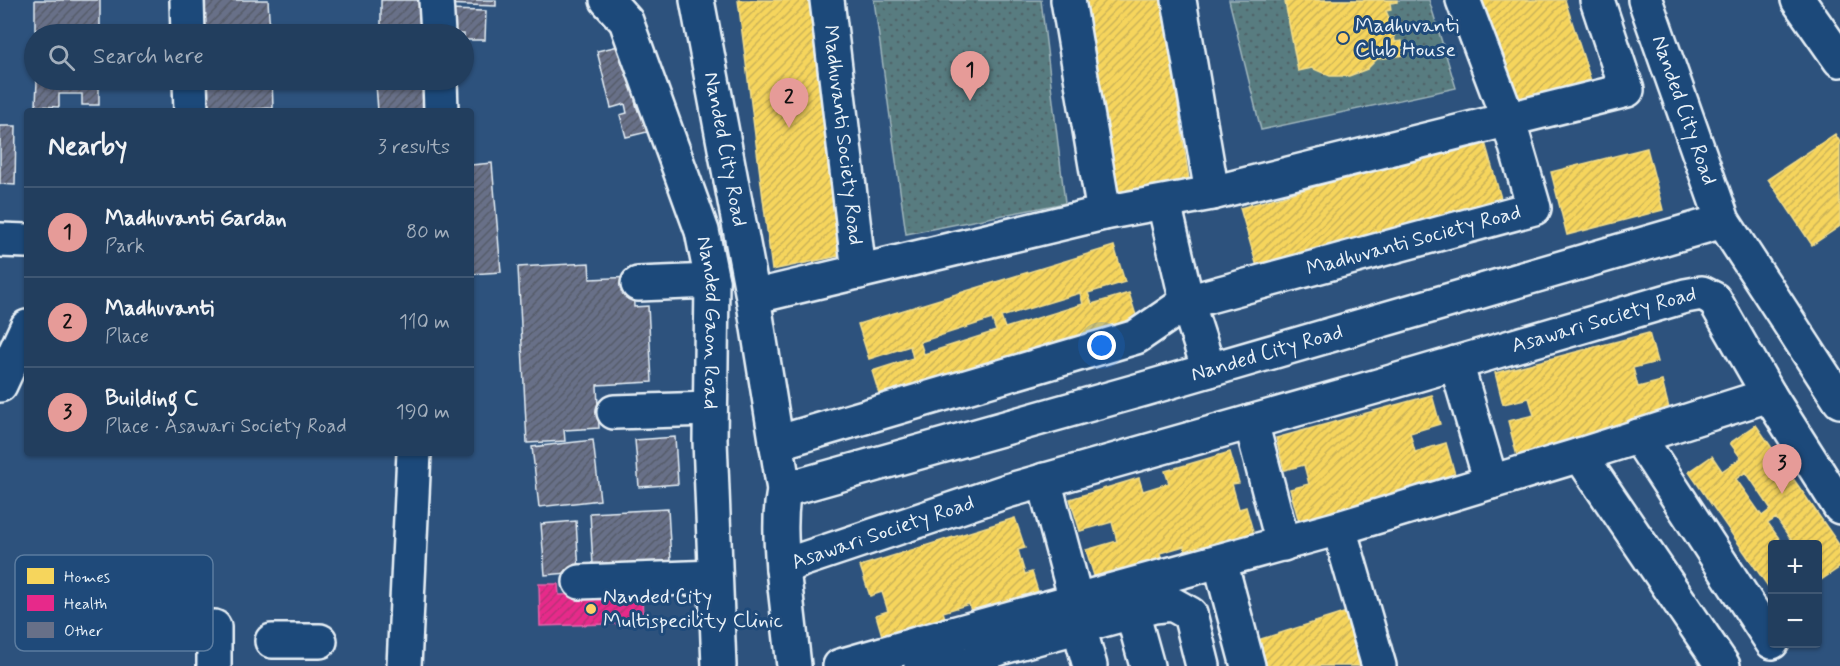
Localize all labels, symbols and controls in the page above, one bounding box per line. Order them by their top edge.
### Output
place label: Madhuvanti Club House [1355,12,1459,64]
street label: Madhuvanti Society Road [816,23,870,247]
search box [24,24,474,90]
marker: Madhuvanti Club House [1336,31,1350,45]
street label: Nanded City Road [1645,32,1723,189]
icon: search [45,41,78,74]
text: Search here [93,43,204,71]
pin: 1 [950,51,990,101]
street label: Nanded City Road [697,70,753,229]
pin: 2 [770,78,808,128]
text: Nearby [48,130,127,164]
text: 3 results [378,134,450,161]
street label: Madhuvanti Society Road [1303,198,1524,283]
text: Madhuvanti Gardan [105,205,287,233]
text: 1 [63,219,72,246]
text: 80 m [406,219,450,246]
text: Park [105,233,145,260]
street label: Nanded Gaon Road [689,233,726,410]
street label: Asawari Society Road [1508,280,1699,360]
text: Madhuvanti [105,295,214,323]
text: 2 [63,309,72,336]
text: 110 m [399,309,450,336]
street label: Nanded City Road [1188,318,1346,389]
text: Place [105,323,149,350]
your location [1087,331,1116,360]
text: Building C [105,385,198,413]
text: 3 [63,399,72,426]
text: 190 m [396,399,450,426]
text: Place · Asawari Society Road [105,413,347,440]
pin: 3 [1762,444,1802,494]
street label: Asawari Society Road [786,489,978,577]
map controls [1768,540,1822,648]
button: + [1768,540,1822,594]
legend [15,555,213,651]
text: Homes [64,567,110,588]
place label: Nanded City Multispecility Clinic [603,583,784,635]
text: Health [64,594,107,615]
button: − [1768,594,1822,648]
marker: Nanded City Multispecility Clinic [584,602,598,616]
text: Other [64,621,103,642]

